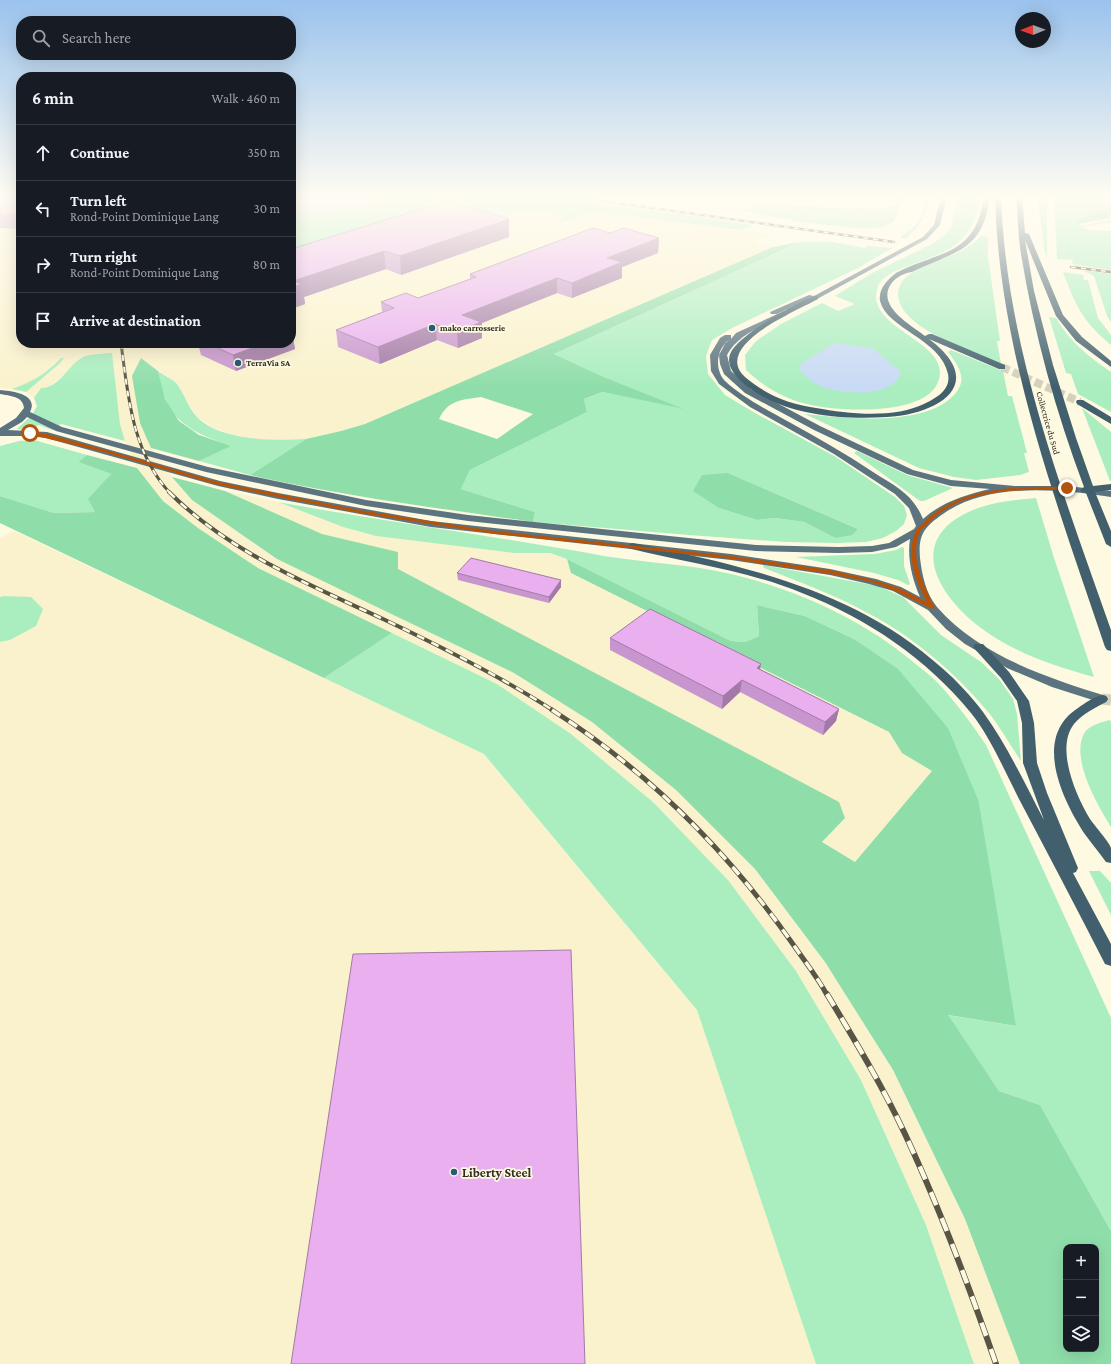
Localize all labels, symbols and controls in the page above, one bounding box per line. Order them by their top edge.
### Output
north arrow [1015,12,1051,48]
search box [16,16,296,60]
icon: search [30,27,52,49]
text: Search here [62,30,131,46]
text: 6 min [32,89,74,108]
text: Walk · 460 m [212,91,280,106]
icon: ahead [32,142,54,164]
text: Continue [70,145,129,161]
text: 350 m [247,145,280,160]
text: Turn left [70,193,126,209]
icon: left [32,198,54,220]
text: 30 m [254,201,280,216]
text: Rond-Point Dominique Lang [70,209,219,224]
text: Turn right [70,249,137,265]
icon: right [32,254,54,276]
text: 80 m [253,257,280,272]
text: Rond-Point Dominique Lang [70,265,219,280]
icon: arrive [32,310,54,332]
text: Arrive at destination [70,313,201,329]
marker: mako carrosserie [427,323,437,333]
place label: mako carrosserie [440,323,505,333]
marker: TerraVia SA [233,358,243,368]
place label: TerraVia SA [246,358,291,368]
street label: Collectrice du Sud [1034,390,1062,456]
route start [21,424,39,442]
route end [1058,479,1076,497]
place label: Liberty Steel [462,1165,532,1180]
marker: Liberty Steel [449,1167,459,1177]
map controls [1063,1244,1099,1352]
button: + [1063,1244,1099,1280]
button: − [1063,1280,1099,1316]
button: layers [1063,1316,1099,1352]

